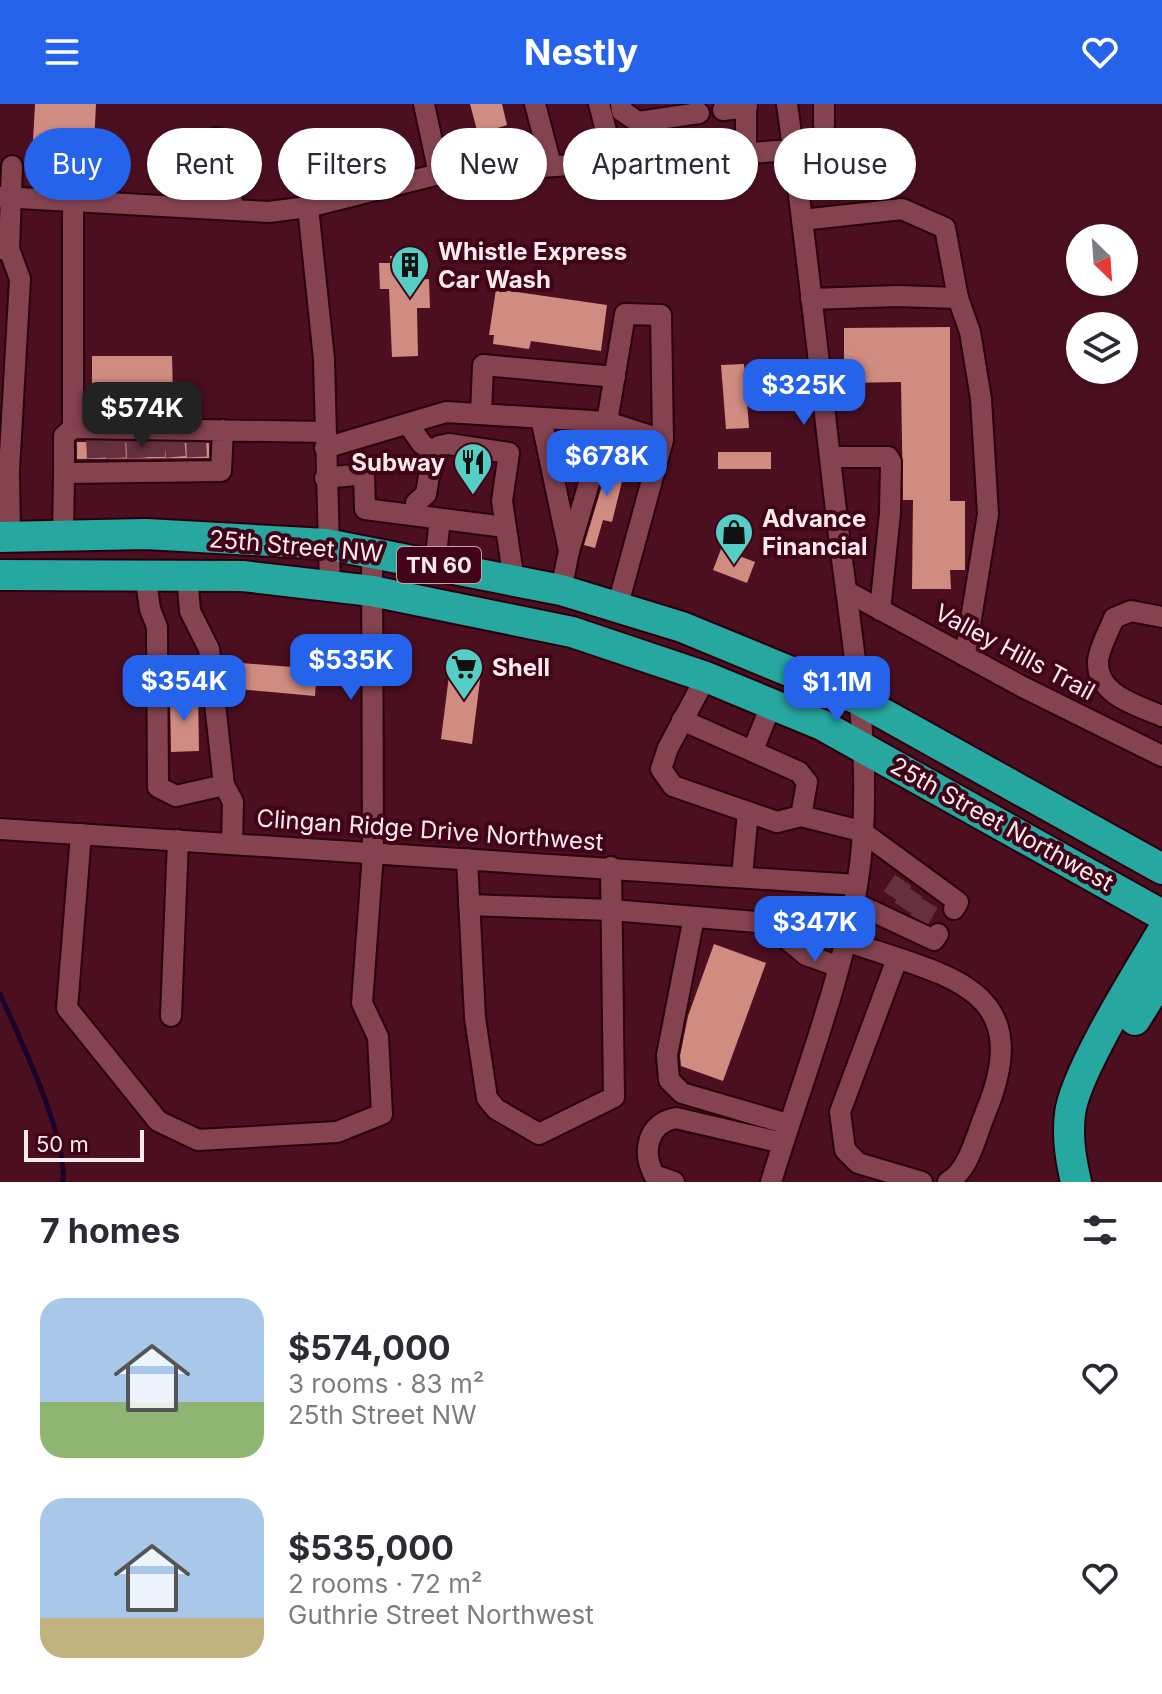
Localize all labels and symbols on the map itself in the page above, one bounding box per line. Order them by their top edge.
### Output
north arrow [1066,224,1138,296]
place label: Whistle Express Car Wash [438,237,627,294]
building icon: Whistle Express Car Wash [389,244,431,299]
pin: $325K [748,359,860,427]
pin: $574K [86,382,198,450]
pin: $678K [551,430,663,498]
restaurant icon: Subway [452,441,494,496]
place label: Subway [351,448,446,477]
place label: Advance Financial [762,504,867,561]
shop icon: Advance Financial [713,511,755,566]
street label: 25th Street NW [208,524,384,568]
road number: TN 60 [397,547,481,583]
street label: Valley Hills Trail [930,598,1100,706]
pin: $535K [295,634,407,702]
supermarket icon: Shell [443,646,485,701]
place label: Shell [492,653,550,682]
pin: $354K [128,655,240,723]
pin: $1.1M [781,656,893,724]
street label: 25th Street Northwest [886,751,1119,897]
street label: Clingan Ridge Drive Northwest [255,803,605,857]
pin: $347K [759,896,871,964]
scale bar [24,1126,144,1162]

